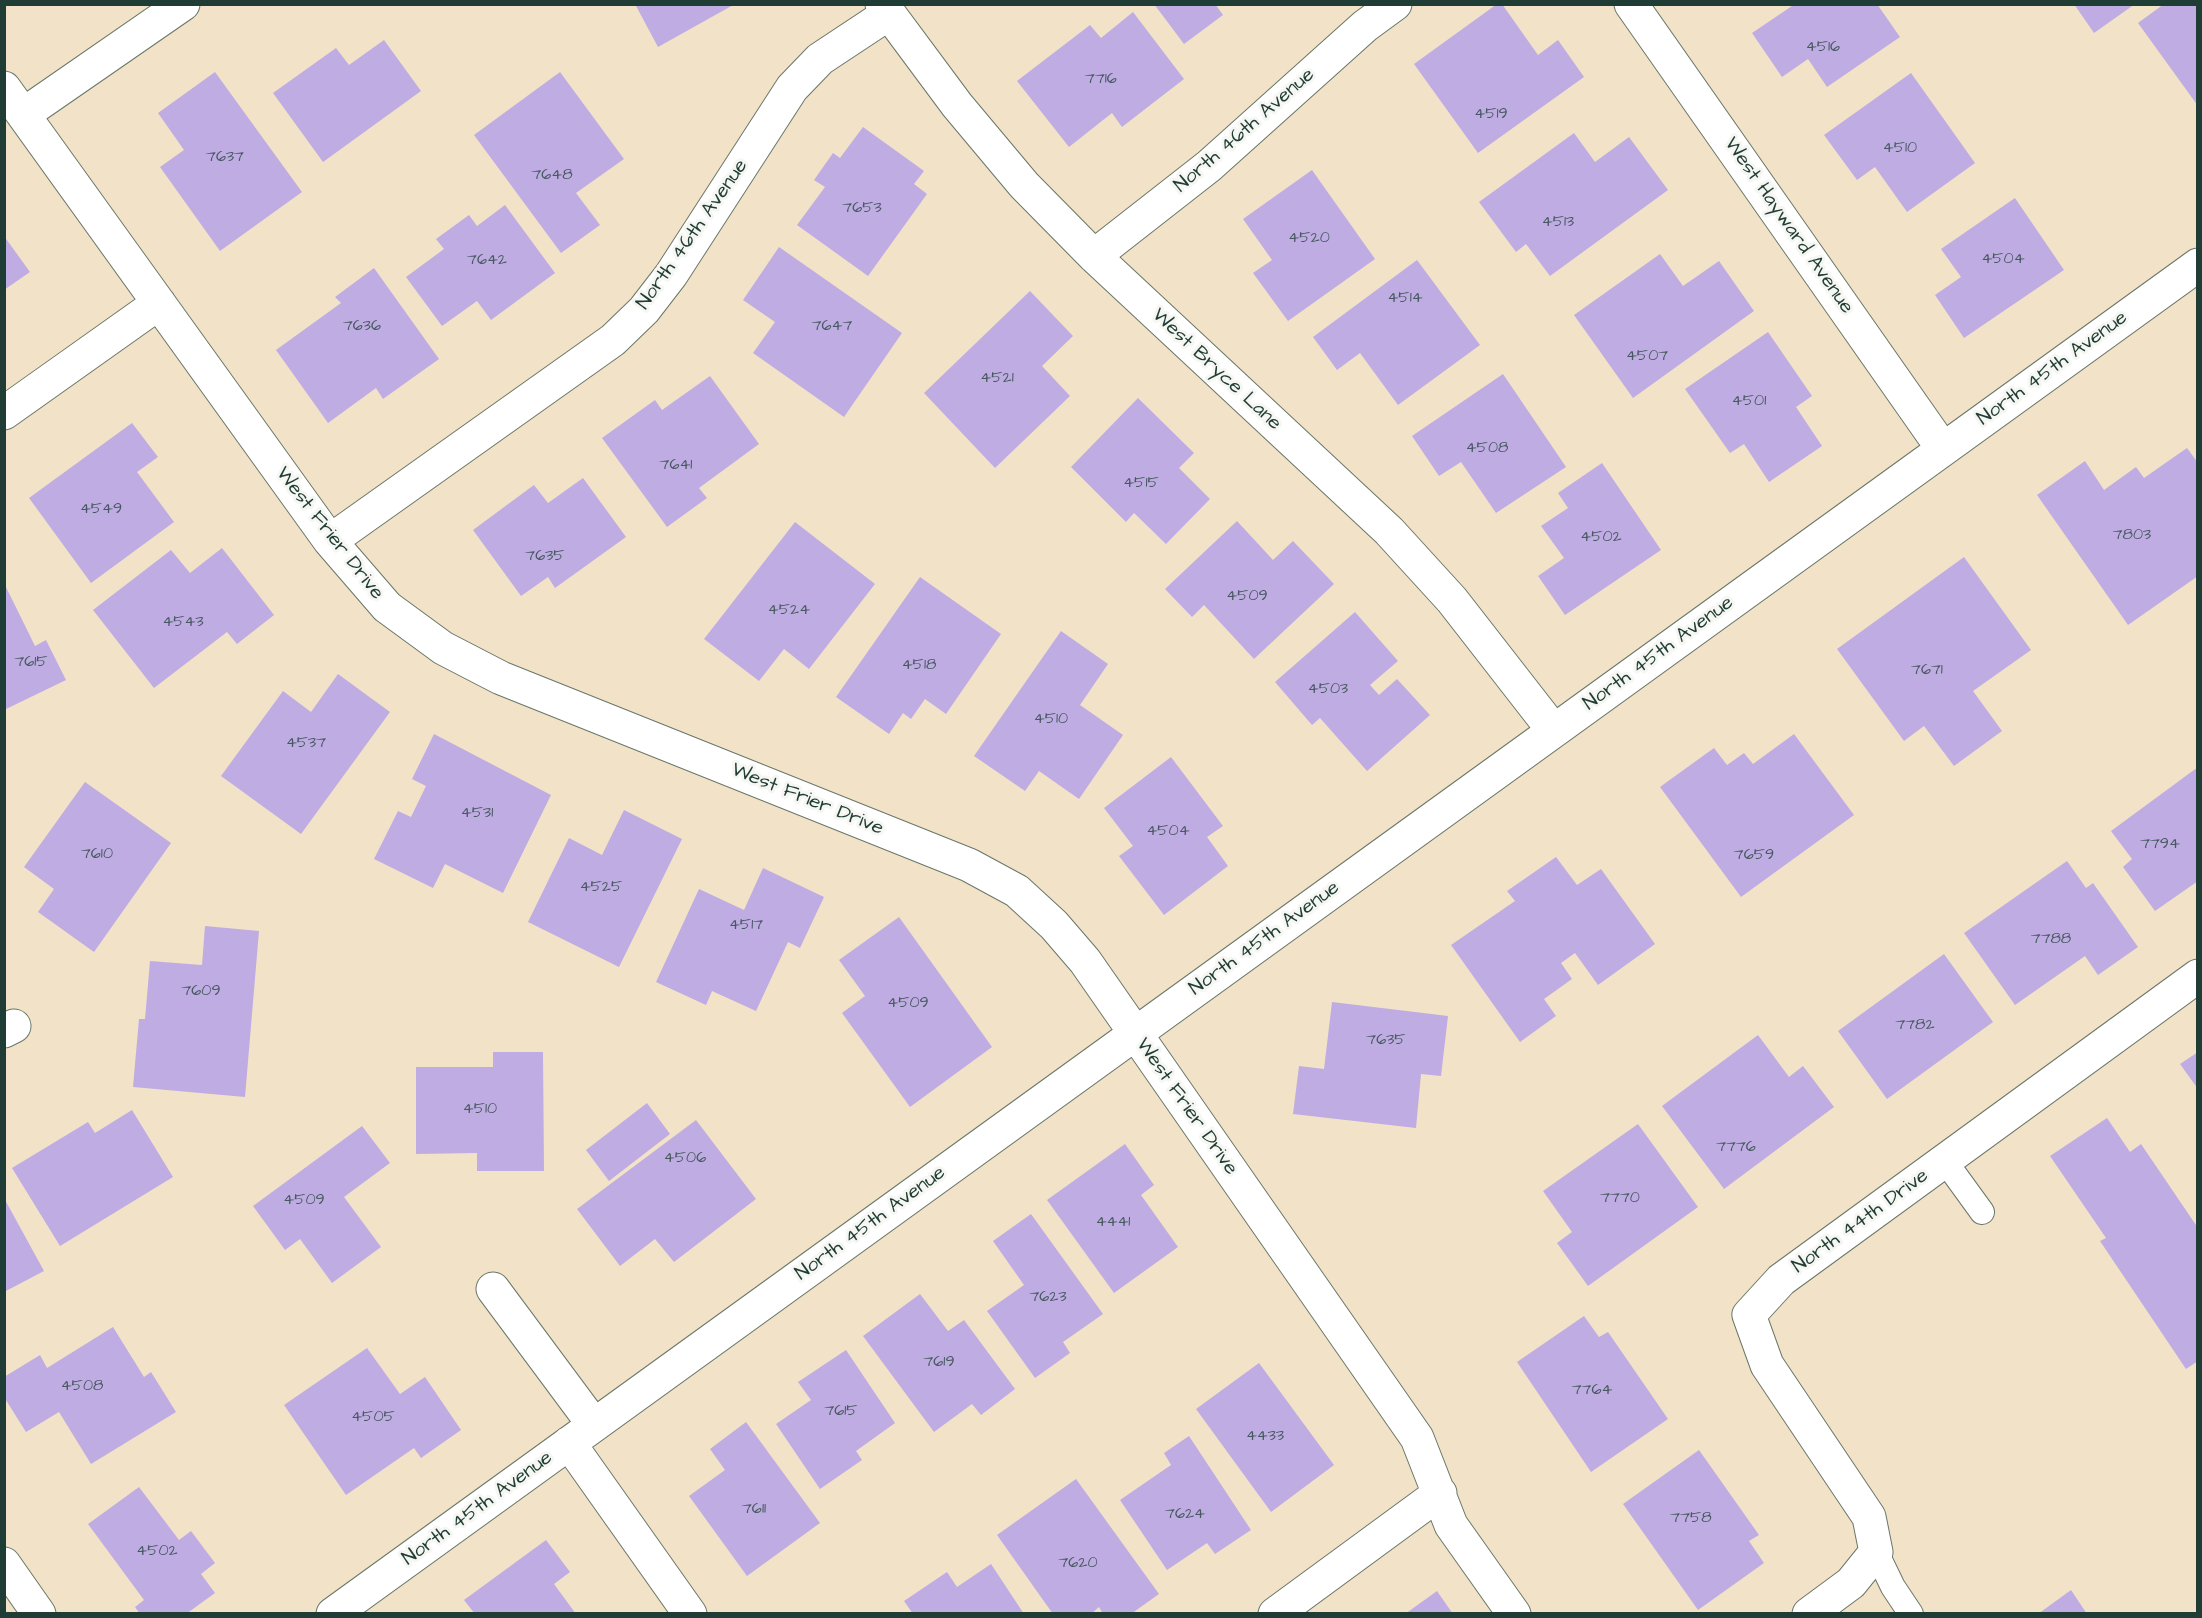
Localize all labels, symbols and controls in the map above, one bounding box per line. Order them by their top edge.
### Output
house number: 4516 [1806,38,1840,58]
street label: North 46th Avenue [1170,64,1320,198]
house number: 7716 [1085,70,1117,90]
house number: 4519 [1474,105,1508,125]
street label: West Hayward Avenue [1718,133,1858,319]
house number: 4510 [1883,139,1917,159]
house number: 7637 [206,148,244,168]
street label: North 46th Avenue [632,155,754,315]
house number: 7648 [531,166,573,186]
house number: 7653 [842,199,882,219]
house number: 4513 [1542,213,1574,233]
house number: 4520 [1288,229,1330,249]
house number: 4504 [1981,250,2025,270]
house number: 7642 [467,251,507,271]
house number: 4514 [1387,289,1423,309]
street label: West Bryce Lane [1146,304,1286,436]
street label: North 45th Avenue [1973,307,2133,431]
house number: 7636 [343,317,381,337]
house number: 7647 [812,317,852,337]
house number: 4507 [1626,347,1668,367]
house number: 4521 [980,369,1014,389]
house number: 4501 [1732,392,1766,412]
house number: 4508 [1466,439,1508,459]
house number: 7641 [660,456,692,476]
street label: West Frier Drive [270,463,388,605]
house number: 4515 [1123,474,1159,494]
house number: 4549 [80,500,122,520]
house number: 7803 [2113,526,2151,546]
house number: 4502 [1580,528,1622,548]
house number: 7635 [525,547,565,567]
house number: 4509 [1226,587,1268,607]
street label: North 45th Avenue [1579,592,1739,716]
house number: 4524 [768,601,810,621]
house number: 4543 [162,613,204,633]
house number: 7615 [14,653,48,673]
house number: 4518 [902,656,936,676]
house number: 7671 [1911,661,1943,681]
house number: 4503 [1308,680,1348,700]
house number: 4510 [1034,710,1068,730]
house number: 4537 [286,734,326,754]
street label: West Frier Drive [728,759,886,841]
house number: 4531 [461,804,493,824]
house number: 4504 [1146,822,1190,842]
house number: 7794 [2140,835,2180,855]
house number: 7610 [81,845,113,865]
house number: 7659 [1734,846,1774,866]
street label: North 45th Avenue [1185,877,1345,1001]
house number: 4525 [580,878,622,898]
house number: 4517 [729,916,763,936]
house number: 7788 [2031,930,2071,950]
house number: 7609 [181,982,221,1002]
house number: 4509 [887,994,929,1014]
house number: 7782 [1895,1016,1935,1036]
house number: 7635 [1366,1031,1406,1051]
street label: West Frier Drive [1130,1034,1242,1180]
house number: 4510 [463,1100,497,1120]
house number: 7776 [1716,1138,1756,1158]
house number: 4506 [664,1149,706,1169]
street label: North 45th Avenue [791,1162,951,1286]
street label: North 44th Drive [1788,1165,1934,1279]
house number: 7770 [1600,1189,1640,1209]
house number: 4509 [283,1191,325,1211]
house number: 4441 [1096,1213,1130,1233]
house number: 7623 [1029,1288,1067,1308]
house number: 7619 [923,1353,955,1373]
house number: 4508 [61,1377,103,1397]
house number: 7764 [1572,1381,1612,1401]
house number: 7615 [824,1402,858,1422]
house number: 4505 [351,1408,395,1428]
house number: 4433 [1246,1427,1284,1447]
street label: North 45th Avenue [398,1447,558,1571]
house number: 7611 [742,1500,766,1520]
house number: 7624 [1165,1505,1205,1525]
house number: 7758 [1670,1509,1712,1529]
house number: 4502 [136,1542,178,1562]
house number: 7620 [1058,1554,1098,1574]

